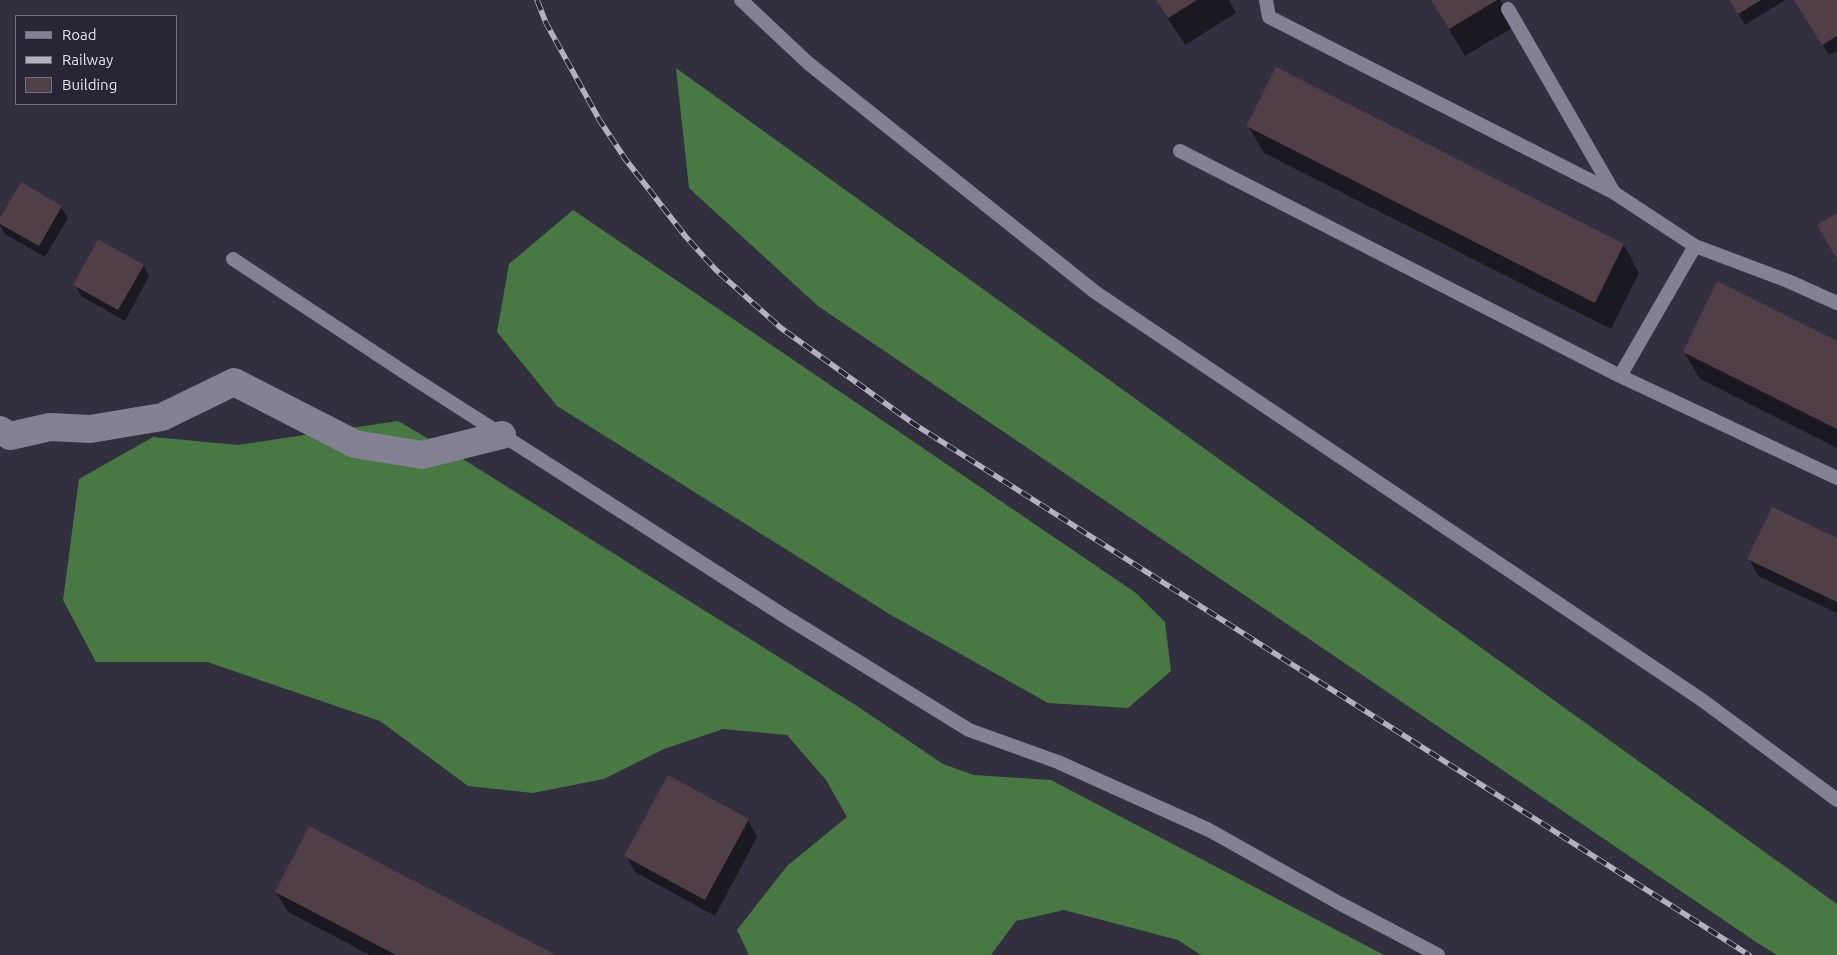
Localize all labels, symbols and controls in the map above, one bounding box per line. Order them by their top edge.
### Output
legend [15,15,178,105]
text: Road [62,26,97,43]
text: Railway [62,51,113,68]
text: Building [62,76,117,93]

